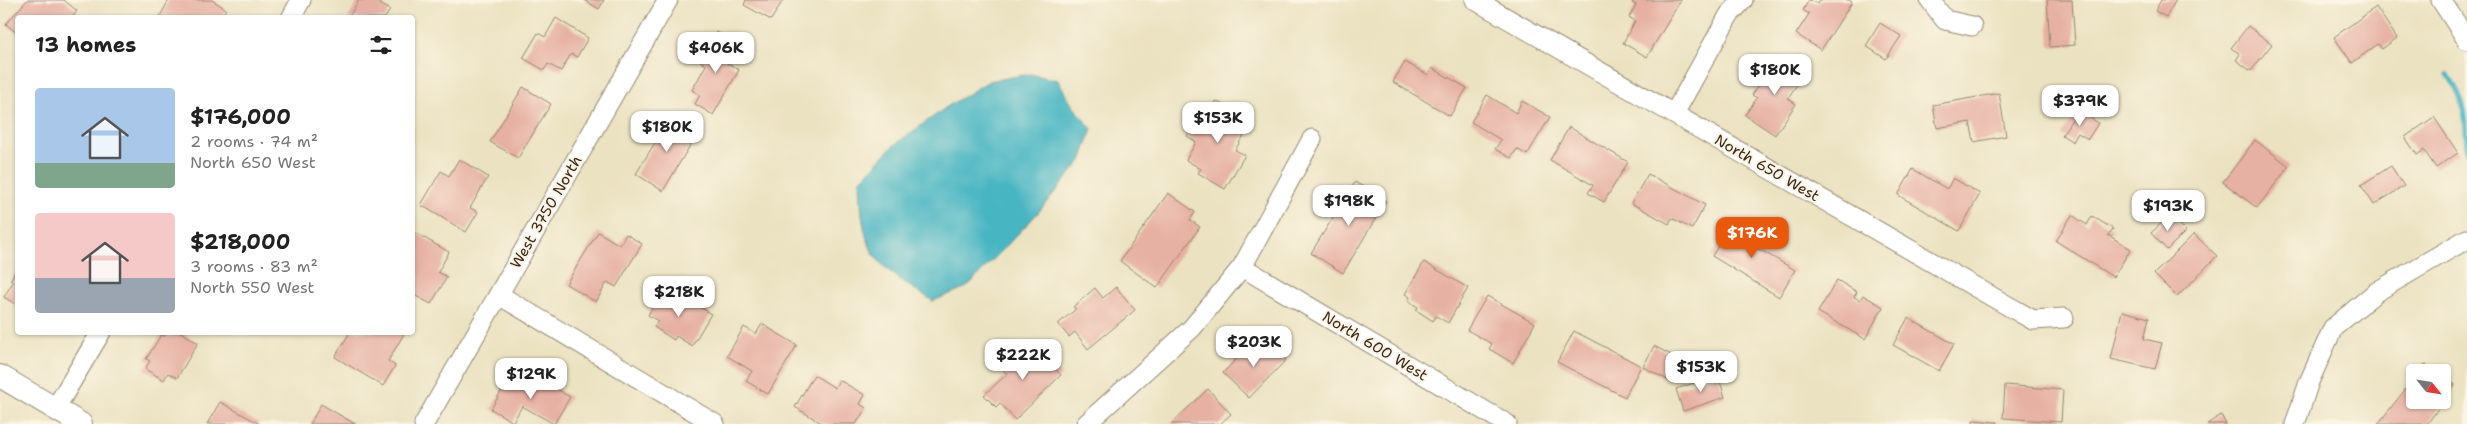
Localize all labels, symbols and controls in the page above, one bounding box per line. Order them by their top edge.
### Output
text: 13 homes [35,31,136,59]
icon: filters [367,31,395,59]
pin: $406K [681,32,751,74]
text: $406K [688,37,744,58]
pin: $180K [1740,54,1810,96]
text: $180K [1750,59,1800,80]
pin: $379K [2045,84,2115,127]
text: $379K [2053,90,2107,111]
pin: $153K [1183,102,1253,144]
text: $176,000 [190,103,291,131]
text: $153K [1193,107,1243,128]
icon: home [75,108,135,168]
pin: $180K [632,110,702,153]
text: $180K [642,116,692,137]
street label: North 650 West [1711,130,1823,206]
text: 2 rooms · 74 m² [190,131,318,152]
text: North 650 West [190,152,316,173]
street label: West 3750 North [506,152,586,272]
pin: $198K [1314,184,1384,227]
text: $198K [1324,190,1374,211]
pin: $193K [2133,190,2203,232]
text: $193K [2143,195,2193,216]
pin: $176K [1717,216,1787,259]
text: $176K [1727,222,1777,243]
text: $218,000 [190,228,290,256]
icon: home [75,233,135,293]
text: 3 rooms · 83 m² [190,256,318,277]
pin: $218K [644,276,714,318]
text: North 550 West [190,277,315,298]
text: $218K [654,281,704,302]
street label: North 600 West [1319,307,1431,385]
pin: $203K [1219,326,1289,368]
text: $203K [1227,331,1281,352]
pin: $222K [988,338,1058,381]
text: $222K [996,344,1050,365]
pin: $153K [1666,350,1736,393]
text: $153K [1676,356,1726,377]
pin: $129K [496,358,566,400]
text: $129K [506,363,556,384]
north arrow [2406,364,2451,409]
map controls [2406,364,2451,409]

